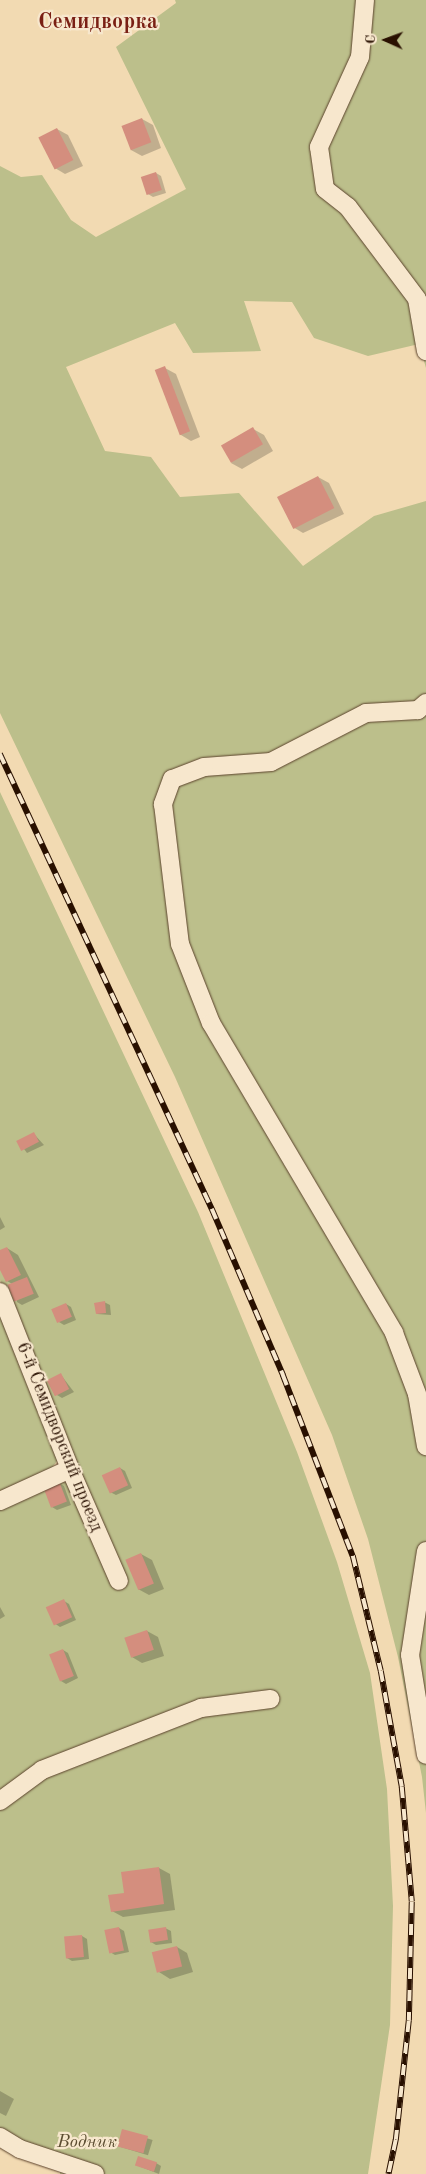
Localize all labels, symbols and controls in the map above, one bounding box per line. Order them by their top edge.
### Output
district label: Семидворка [38,10,158,36]
north arrow [361,15,411,65]
text: С [364,35,378,44]
street label: 6-й Семидворский проезд [11,1339,107,1535]
park label: Водник [57,2131,117,2153]

